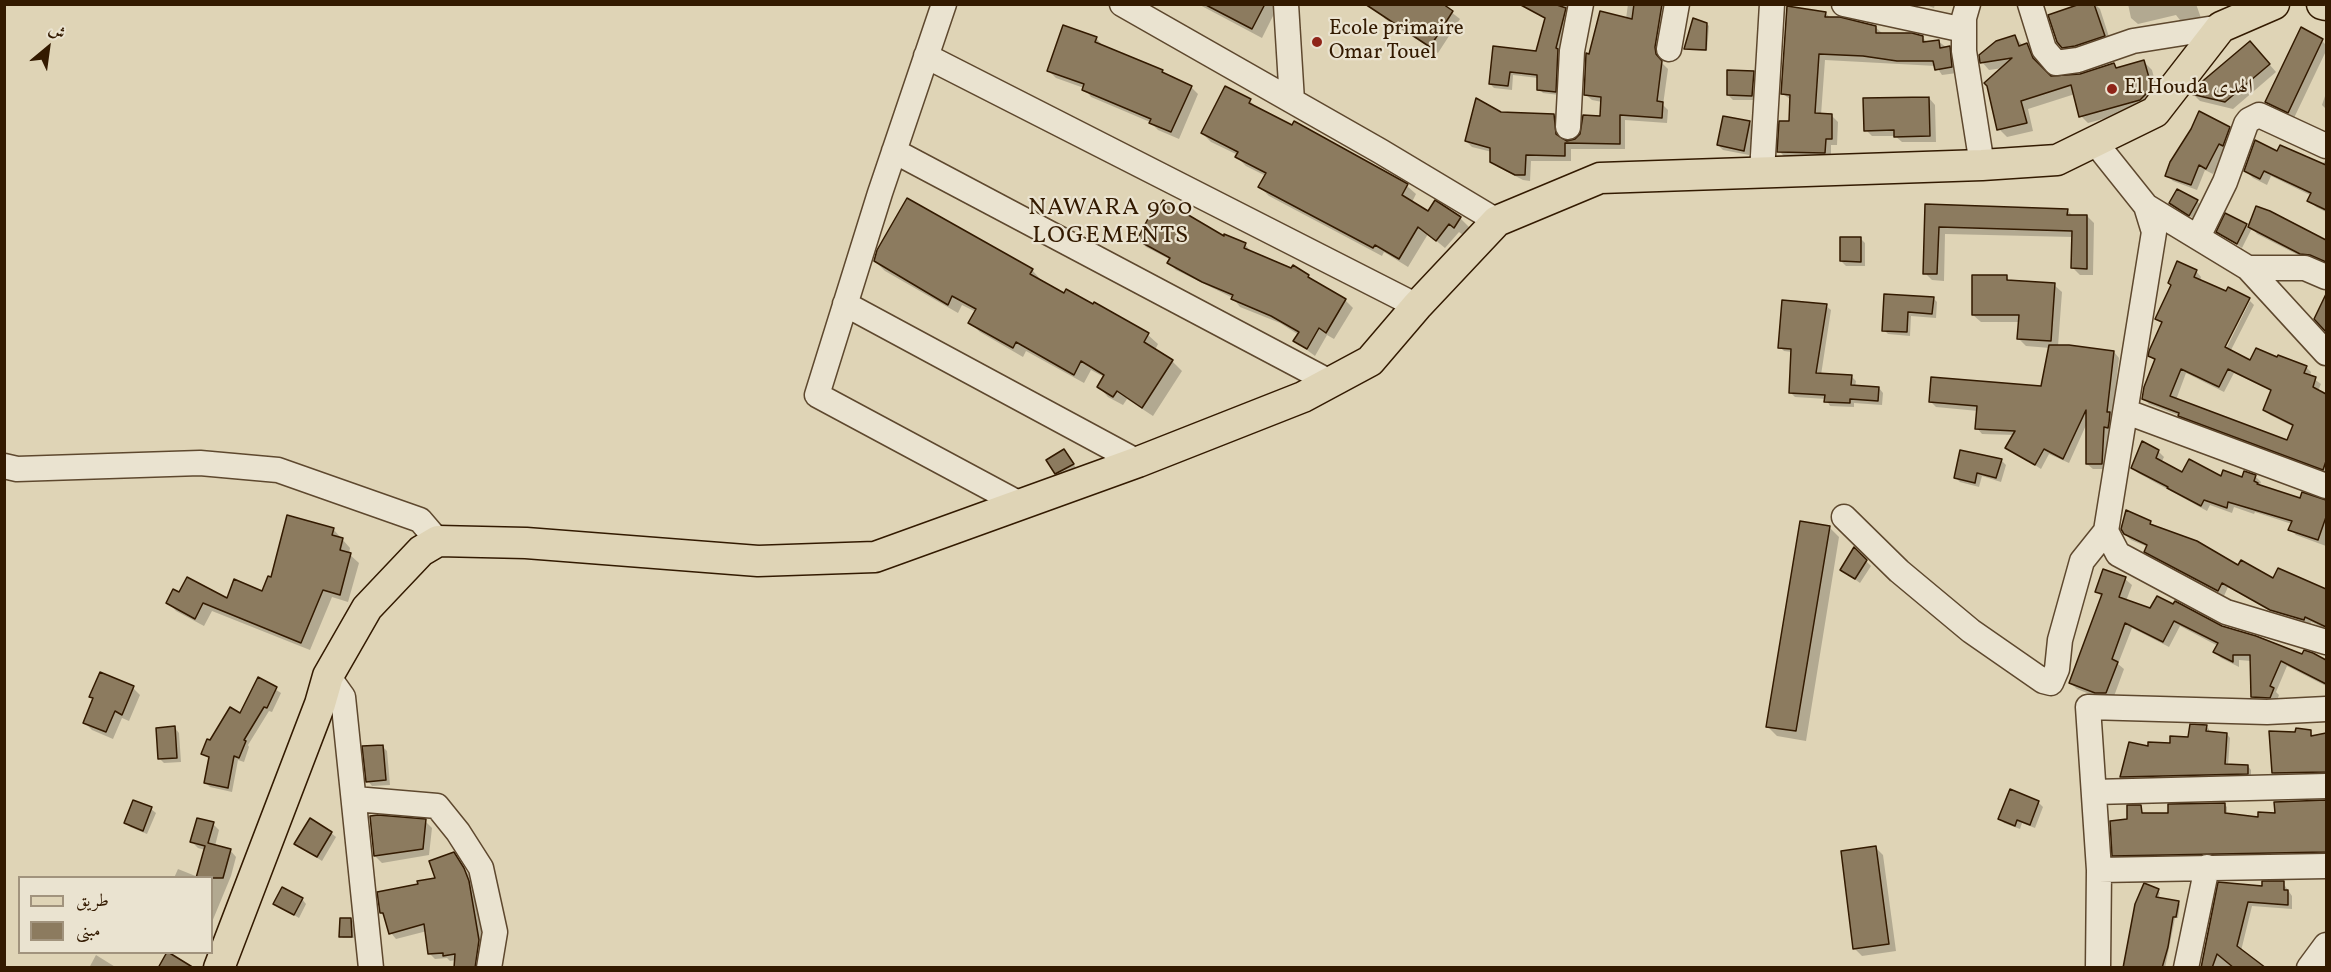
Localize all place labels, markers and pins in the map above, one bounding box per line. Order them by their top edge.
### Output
place label: Ecole primaire Omar Touel [1329,17,1464,67]
marker: Ecole primaire Omar Touel [1310,35,1324,49]
place label: El Houda الهدى [2124,76,2253,102]
marker: El Houda الهدى [2105,82,2119,96]

